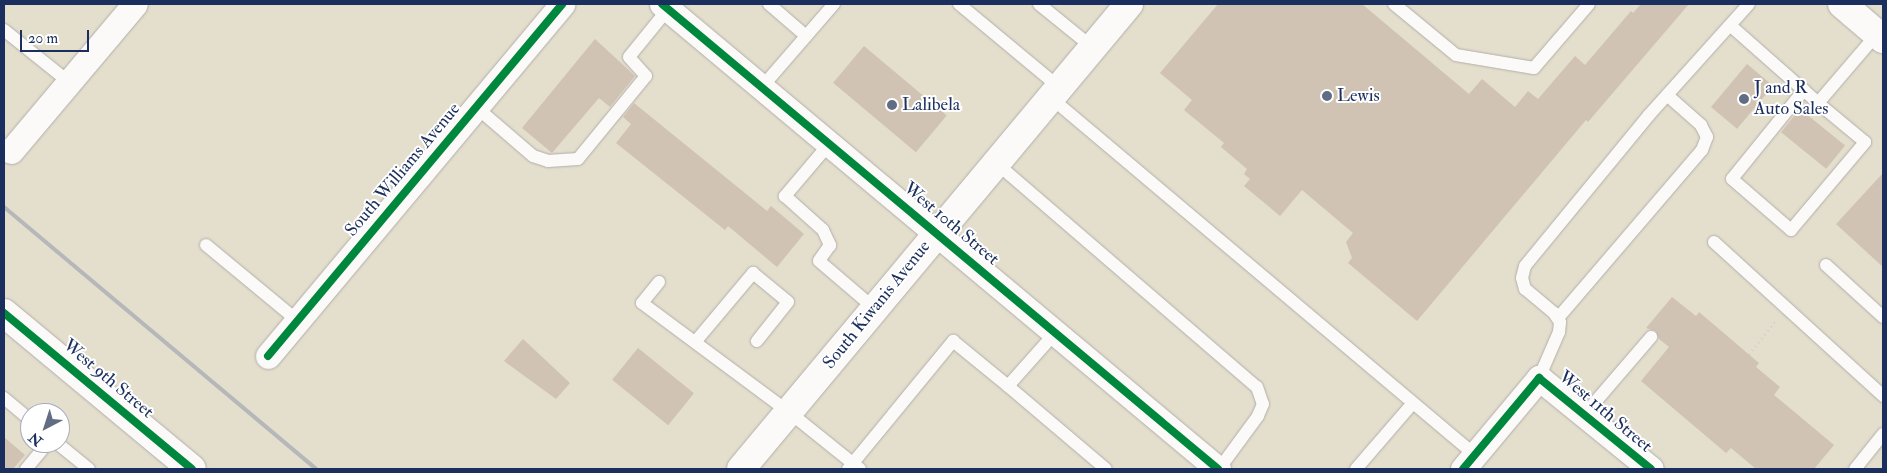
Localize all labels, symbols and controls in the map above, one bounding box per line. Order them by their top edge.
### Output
scale bar [22,20,91,52]
text: 20 m [28,29,58,48]
place label: J and R Auto Sales [1754,78,1828,120]
place label: Lewis [1337,85,1380,107]
marker: Lewis [1321,90,1333,102]
marker: J and R Auto Sales [1738,93,1750,105]
place label: Lalibela [902,94,960,116]
street label: South Williams Avenue [341,99,465,241]
marker: Lalibela [886,99,898,111]
street label: West 10th Street [899,178,1003,270]
street label: South Kiwanis Avenue [819,236,935,374]
street label: West 9th Street [58,335,158,423]
street label: West 11th Street [1554,367,1656,457]
north arrow [20,403,70,453]
text: N [25,429,46,450]

